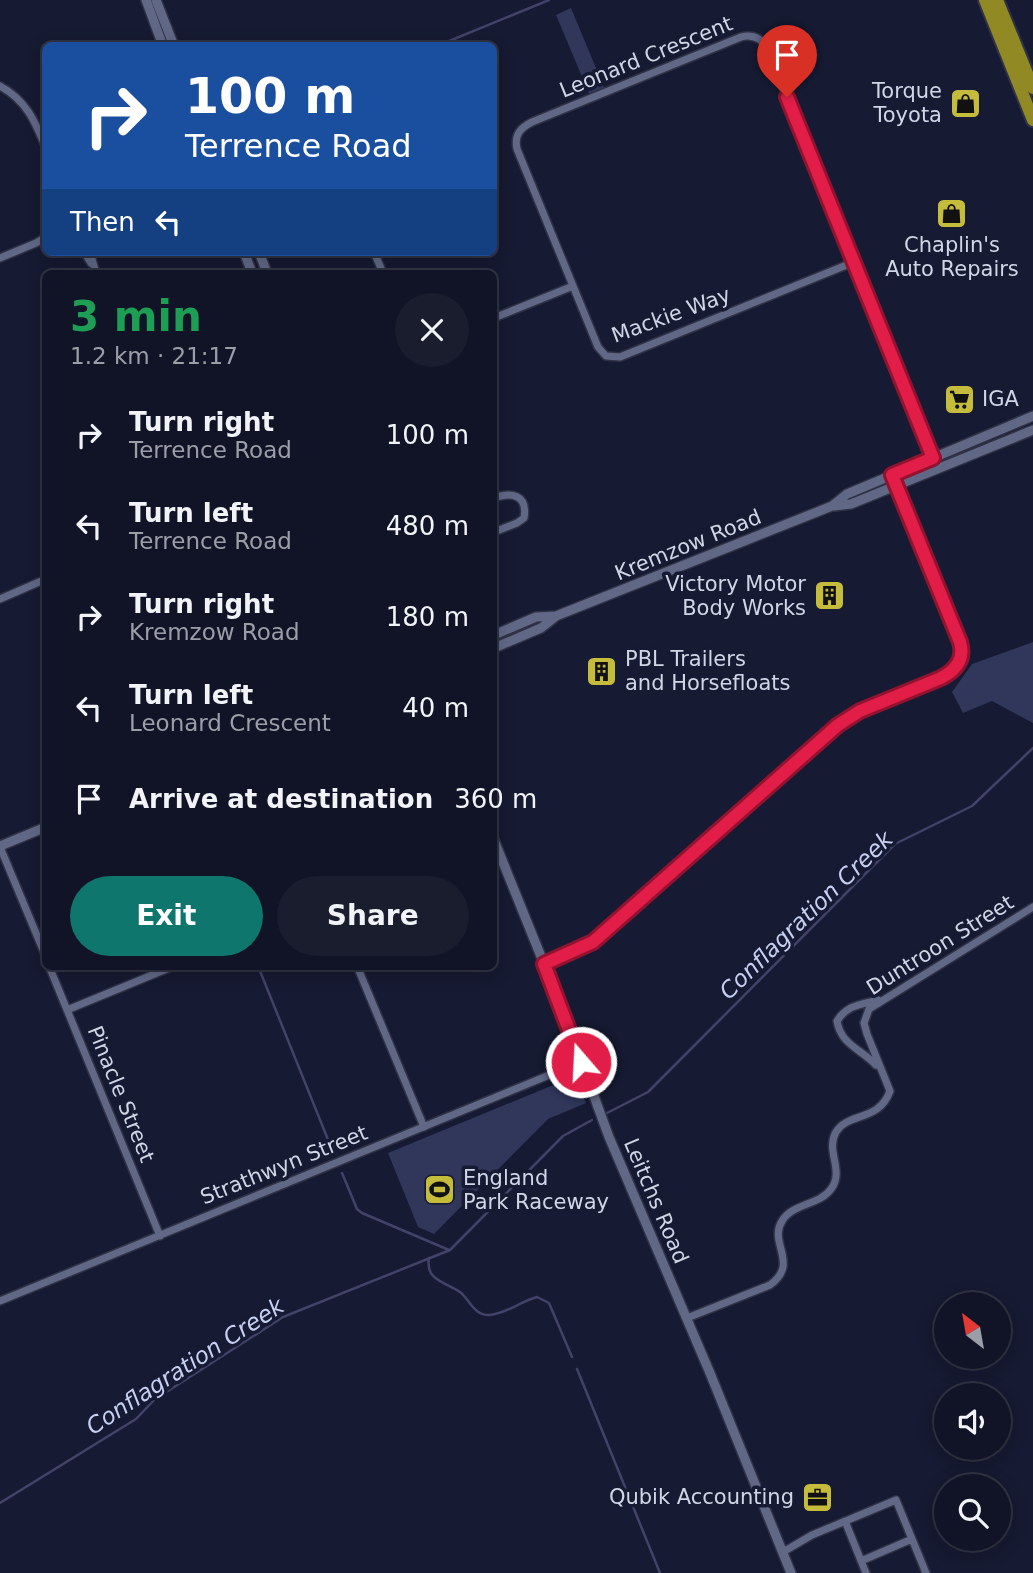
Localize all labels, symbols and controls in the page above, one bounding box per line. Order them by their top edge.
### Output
street label: Leonard Crescent [556,11,736,103]
pin [757,25,817,97]
icon: arrive [768,36,806,74]
text: 100 m [185,68,355,125]
icon: right [70,70,161,161]
place label: Torque Toyota [871,79,942,127]
shop icon: Torque Toyota [948,86,982,120]
text: Terrence Road [185,127,412,165]
shop icon: Chaplin's Auto Repairs [935,196,969,230]
icon: left [149,203,187,241]
text: Then [70,207,135,237]
place label: Chaplin's Auto Repairs [885,233,1019,281]
street label: Mackie Way [608,282,734,348]
text: 3 min [70,292,202,341]
button: close [395,293,469,367]
text: 1.2 km · 21:17 [70,343,238,369]
supermarket icon: IGA [942,382,976,416]
place label: IGA [982,387,1019,411]
text: Turn right [129,407,274,437]
icon: right [70,416,108,454]
text: 100 m [386,420,469,450]
text: Terrence Road [129,437,292,463]
text: Turn left [129,498,253,528]
street label: Kremzow Road [611,505,765,585]
icon: left [70,507,108,545]
text: 480 m [386,511,469,541]
text: Terrence Road [129,528,292,554]
place label: Victory Motor Body Works [665,572,806,620]
building icon: Victory Motor Body Works [812,579,846,613]
text: Turn right [129,589,274,619]
icon: right [70,598,108,636]
text: 180 m [386,602,469,632]
text: Kremzow Road [129,619,300,645]
place label: PBL Trailers and Horsefloats [625,647,790,695]
building icon: PBL Trailers and Horsefloats [585,654,619,688]
text: Turn left [129,680,253,710]
icon: left [70,689,108,727]
text: 40 m [402,693,469,723]
text: Leonard Crescent [129,710,331,736]
icon: arrive [70,780,108,818]
text: Arrive at destination [129,784,433,814]
text: 360 m [454,784,537,814]
water label: Conflagration Creek [714,824,899,1004]
button: Exit [70,876,263,956]
button: Share [277,876,469,956]
street label: Duntroon Street [862,890,1018,1000]
street label: Pinacle Street [83,1022,159,1166]
position arrow [544,1025,618,1099]
street label: Strathwyn Street [197,1121,371,1209]
street label: Leitchs Road [619,1135,693,1267]
place label: England Park Raceway [463,1166,609,1214]
sports icon: England Park Raceway [423,1173,457,1207]
water label: Conflagration Creek [81,1291,290,1440]
north arrow [934,1292,1012,1368]
map controls [934,1292,1011,1551]
button: sound [934,1383,1011,1460]
button: search [934,1474,1011,1551]
office icon: Qubik Accounting [800,1480,834,1514]
place label: Qubik Accounting [609,1485,794,1509]

